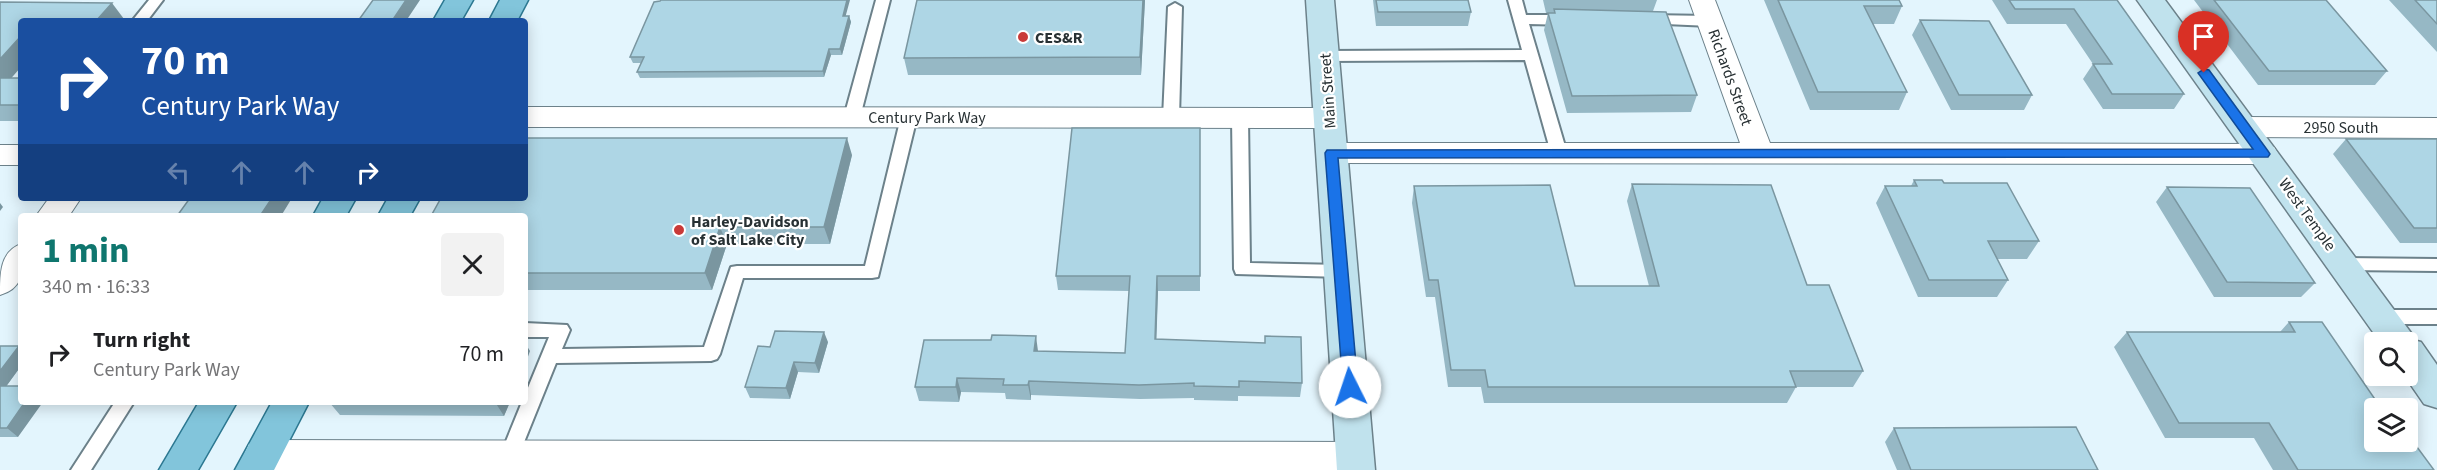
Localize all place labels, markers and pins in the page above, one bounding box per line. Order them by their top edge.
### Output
pin [2178,11,2229,73]
place label: CES&R [1035,27,1083,49]
marker: CES&R [1016,30,1030,44]
place label: Harley-Davidson of Salt Lake City [691,211,809,251]
marker: Harley-Davidson of Salt Lake City [672,223,686,237]

